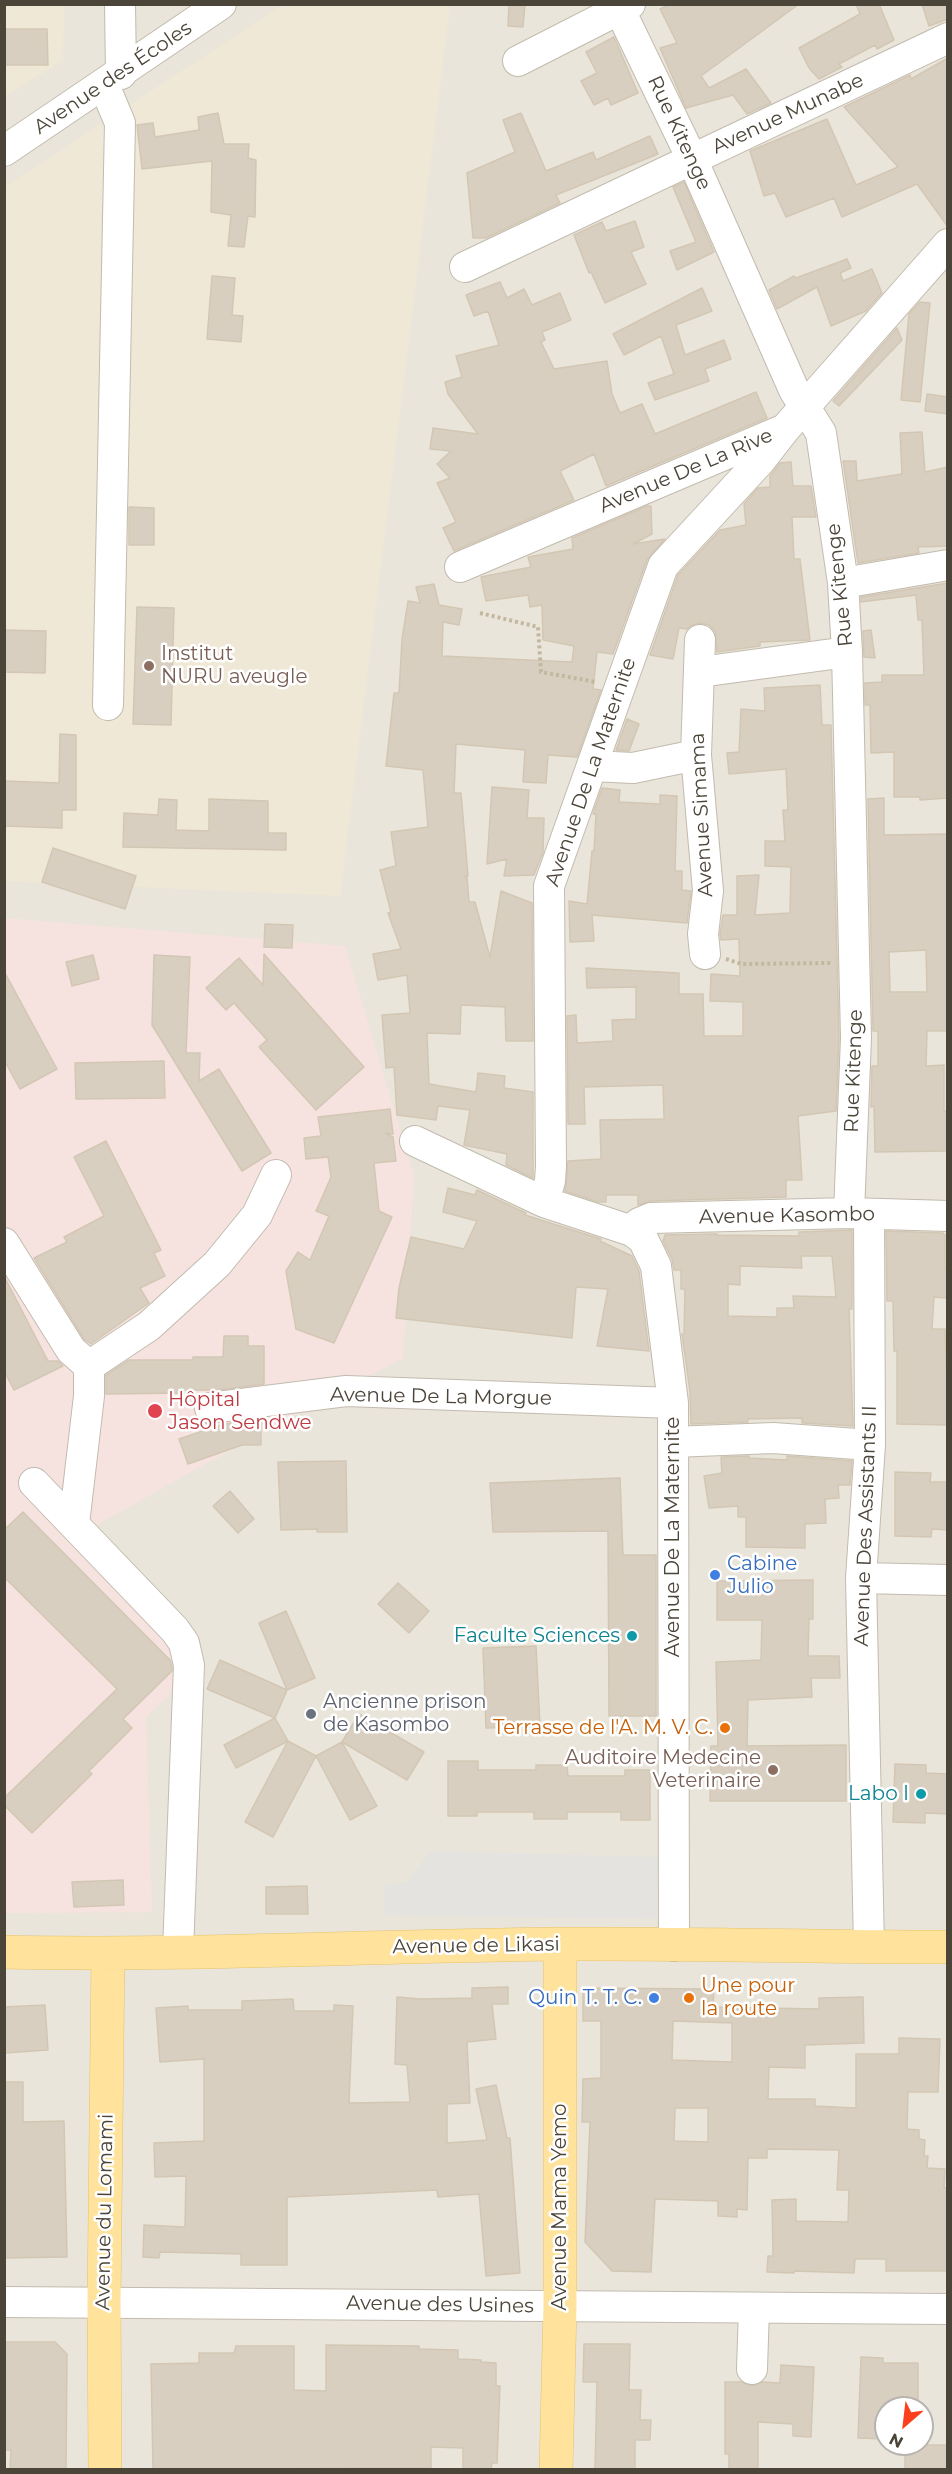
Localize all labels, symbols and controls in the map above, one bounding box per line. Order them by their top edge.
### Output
street label: Avenue des Écoles [29,16,197,140]
street label: Avenue Munabe [709,68,867,160]
street label: Rue Kitenge [642,72,716,194]
street label: Avenue De La Rive [596,424,776,518]
street label: Rue Kitenge [822,522,858,648]
place label: Institut NURU aveugle [161,642,307,689]
street label: Avenue De La Maternite [541,654,641,890]
marker: Institut NURU aveugle [142,659,156,673]
street label: Avenue Simama [686,732,718,898]
street label: Rue Kitenge [840,1009,868,1133]
street label: Avenue Kasombo [699,1202,875,1230]
street label: Avenue De La Morgue [330,1383,552,1411]
place label: Hôpital Jason Sendwe [168,1388,312,1435]
marker: Hôpital Jason Sendwe [146,1402,164,1420]
street label: Avenue Des Assistants II [850,1405,882,1647]
street label: Avenue De La Maternite [661,1417,685,1657]
place label: Cabine Julio [727,1552,797,1599]
marker: Cabine Julio [708,1568,722,1582]
place label: Faculte Sciences [454,1624,620,1648]
marker: Faculte Sciences [625,1629,639,1643]
place label: Ancienne prison de Kasombo [323,1690,486,1737]
marker: Ancienne prison de Kasombo [304,1707,318,1721]
place label: Terrasse de l'A. M. V. C. [493,1716,713,1740]
marker: Terrasse de l'A. M. V. C. [718,1721,732,1735]
place label: Auditoire Medecine Veterinaire [565,1746,761,1793]
marker: Auditoire Medecine Veterinaire [766,1763,780,1777]
place label: Labo I [848,1782,909,1806]
marker: Labo I [914,1787,928,1801]
street label: Avenue de Likasi [392,1933,560,1959]
place label: Une pour la route [701,1974,795,2021]
place label: Quin T. T. C. [528,1986,642,2010]
marker: Quin T. T. C. [647,1991,661,2005]
marker: Une pour la route [682,1991,696,2005]
street label: Avenue Mama Yemo [548,2103,572,2311]
street label: Avenue du Lomami [91,2113,119,2311]
street label: Avenue des Usines [346,2291,534,2319]
north arrow [874,2396,934,2456]
text: N [886,2429,906,2452]

